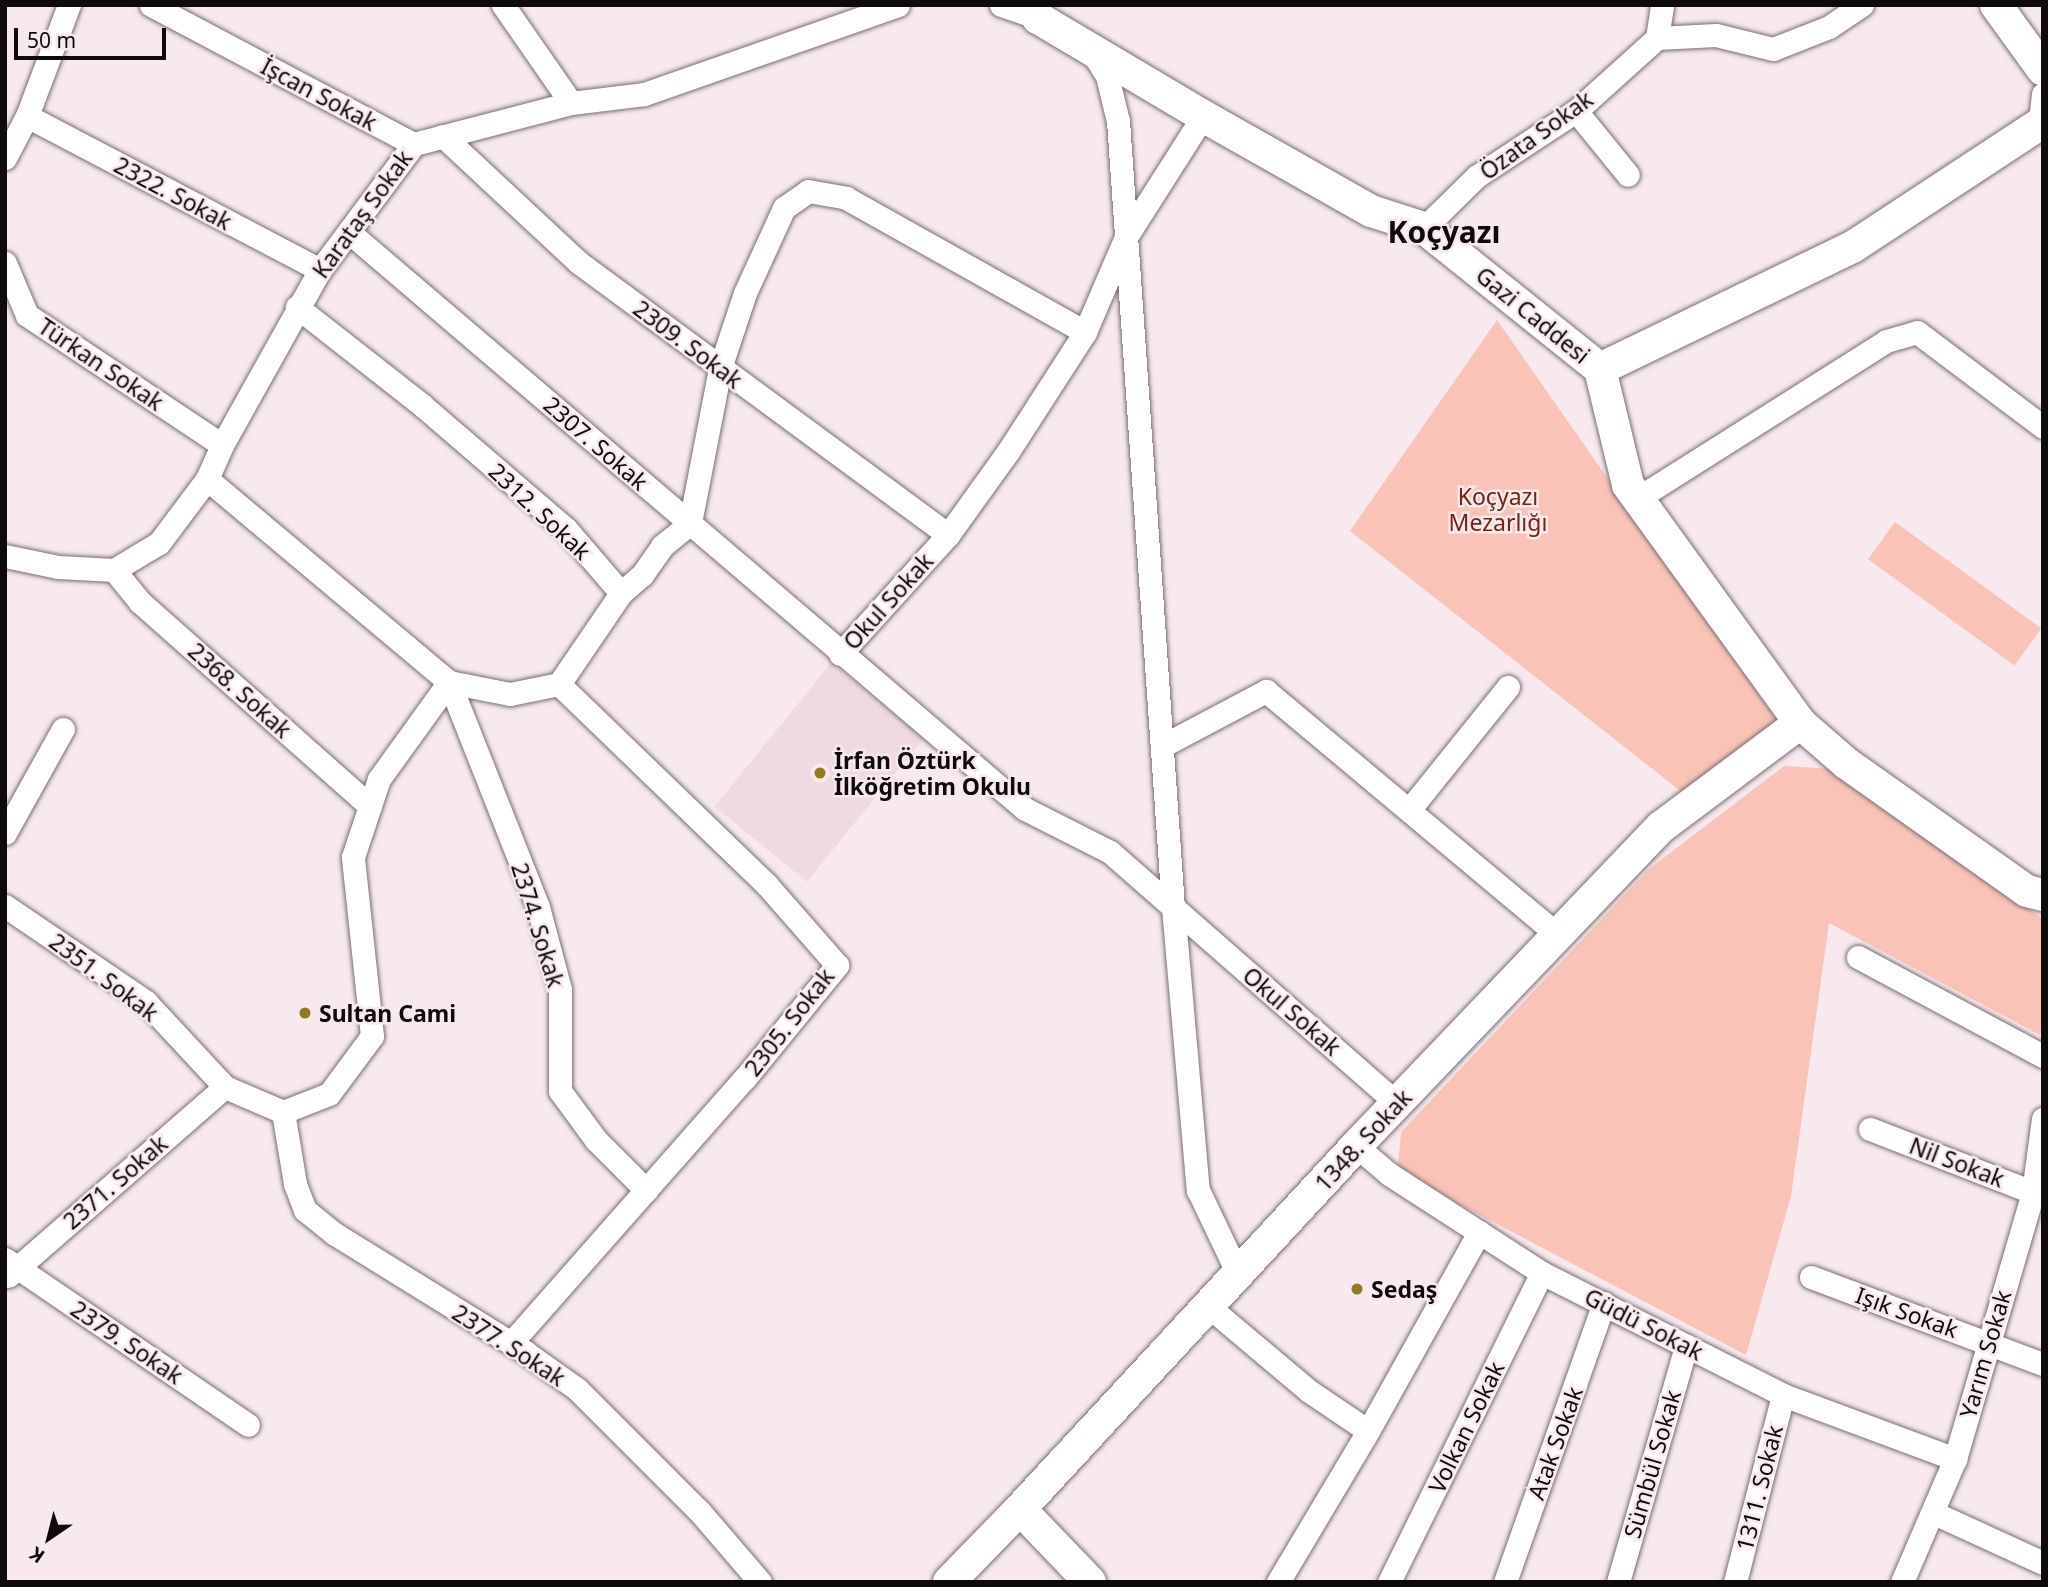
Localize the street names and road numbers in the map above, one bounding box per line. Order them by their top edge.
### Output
street label: İşcan Sokak [256,52,382,136]
street label: Özata Sokak [1474,85,1598,185]
street label: Karataş Sokak [306,145,418,283]
street label: 2322. Sokak [110,151,236,235]
street label: Gazi Caddesi [1471,261,1595,369]
street label: 2309. Sokak [628,294,748,394]
street label: Türkan Sokak [33,312,169,416]
street label: 2307. Sokak [538,390,654,496]
street label: 2312. Sokak [483,457,597,565]
street label: Okul Sokak [837,547,939,655]
street label: 2368. Sokak [183,637,297,743]
street label: 2374. Sokak [506,859,570,991]
street label: 2351. Sokak [44,927,164,1027]
street label: Okul Sokak [1238,961,1346,1061]
street label: 2305. Sokak [738,963,840,1081]
street label: 1348. Sokak [1309,1083,1417,1197]
street label: 2371. Sokak [57,1129,173,1235]
street label: Nil Sokak [1906,1131,2008,1193]
street label: Işık Sokak [1852,1281,1962,1343]
street label: Güdü Sokak [1580,1282,1708,1366]
street label: Yarım Sokak [1954,1287,2016,1421]
street label: 2379. Sokak [66,1295,188,1389]
street label: 2377. Sokak [447,1298,571,1392]
street label: Volkan Sokak [1422,1357,1510,1497]
street label: Atak Sokak [1522,1383,1588,1503]
street label: Sümbül Sokak [1618,1387,1686,1541]
street label: 1311. Sokak [1730,1422,1788,1554]

